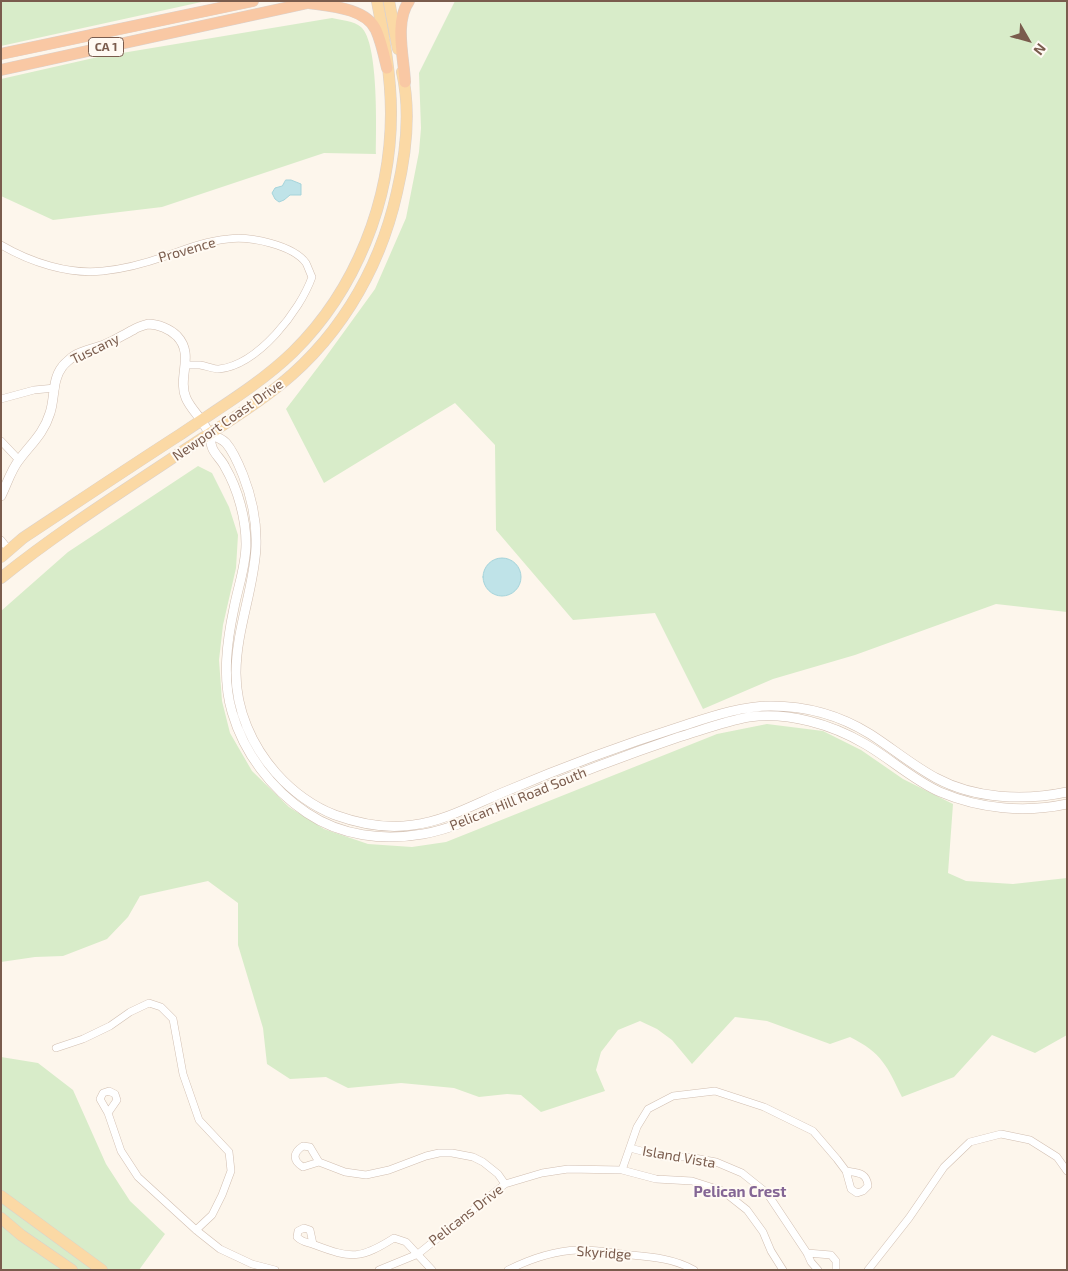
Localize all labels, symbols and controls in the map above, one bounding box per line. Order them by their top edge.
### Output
north arrow [1003,15,1053,65]
road number: CA 1 [88,38,124,56]
text: N [1030,40,1050,59]
street label: Provence [156,234,218,266]
street label: Tuscany [68,330,122,368]
street label: Newport Coast Drive [169,375,287,465]
street label: Pelican Hill Road South [447,764,589,834]
street label: Island Vista [641,1142,717,1172]
street label: Pelicans Drive [426,1181,506,1249]
district label: Pelican Crest [694,1183,786,1201]
street label: Skyridge [576,1243,632,1263]

